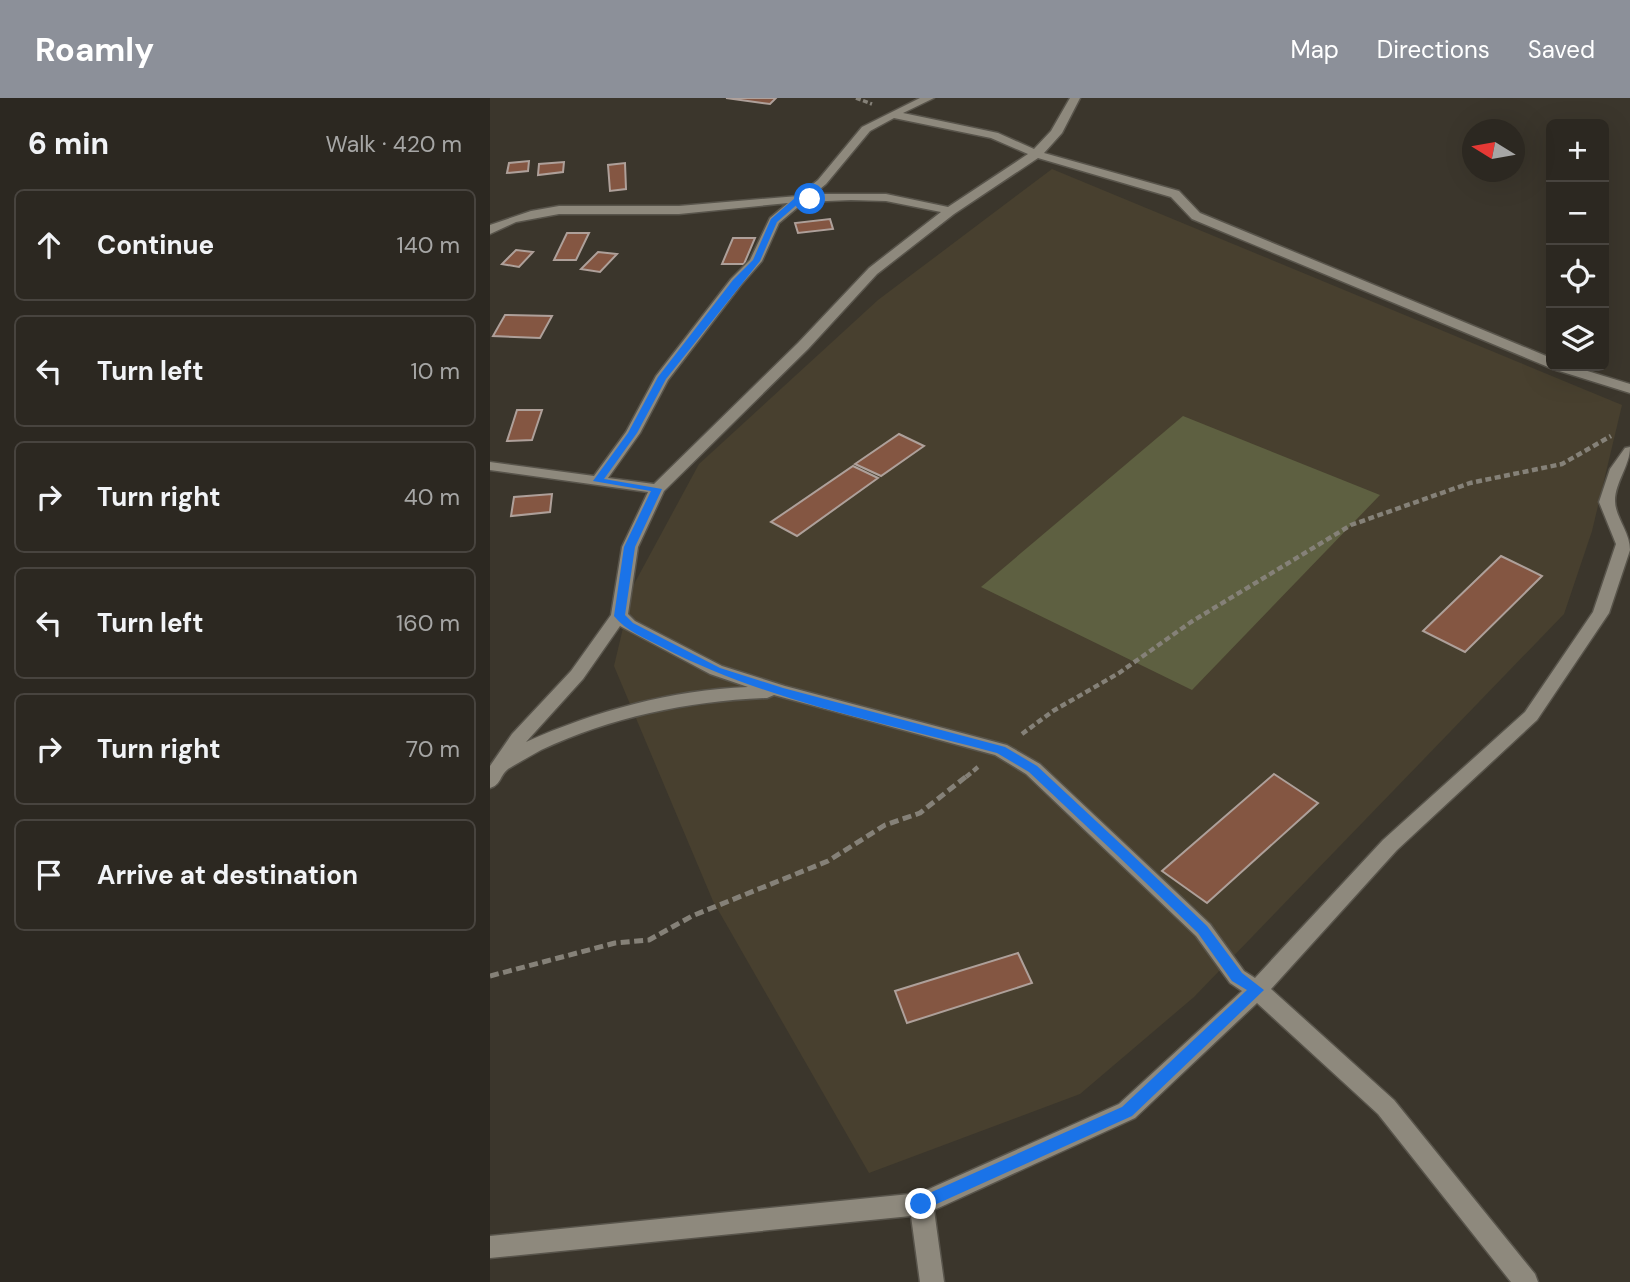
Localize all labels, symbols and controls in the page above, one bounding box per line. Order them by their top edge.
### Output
text: Roamly [35,28,154,71]
text: Map [1291,34,1339,65]
text: Directions [1377,34,1490,65]
text: Saved [1528,34,1595,65]
north arrow [1462,119,1525,182]
map controls [1546,119,1609,371]
button: + [1546,119,1609,182]
text: 6 min [28,124,109,163]
text: Walk · 420 m [326,129,462,159]
button: − [1546,182,1609,245]
route start [794,183,825,214]
icon: ahead [30,226,68,264]
text: Continue [97,228,214,262]
text: 140 m [397,230,460,260]
button: locate [1546,245,1609,308]
button: layers [1546,308,1609,371]
icon: left [30,352,68,390]
text: Turn left [97,354,204,388]
text: 10 m [410,356,460,386]
icon: right [30,478,68,516]
text: Turn right [97,480,221,514]
text: 40 m [404,482,460,512]
icon: left [30,604,68,642]
text: Turn left [97,606,204,640]
text: 160 m [396,608,460,638]
icon: right [30,730,68,768]
text: Turn right [97,732,221,766]
text: 70 m [406,734,460,764]
icon: arrive [30,856,68,894]
text: Arrive at destination [97,858,358,892]
route end [905,1188,936,1219]

